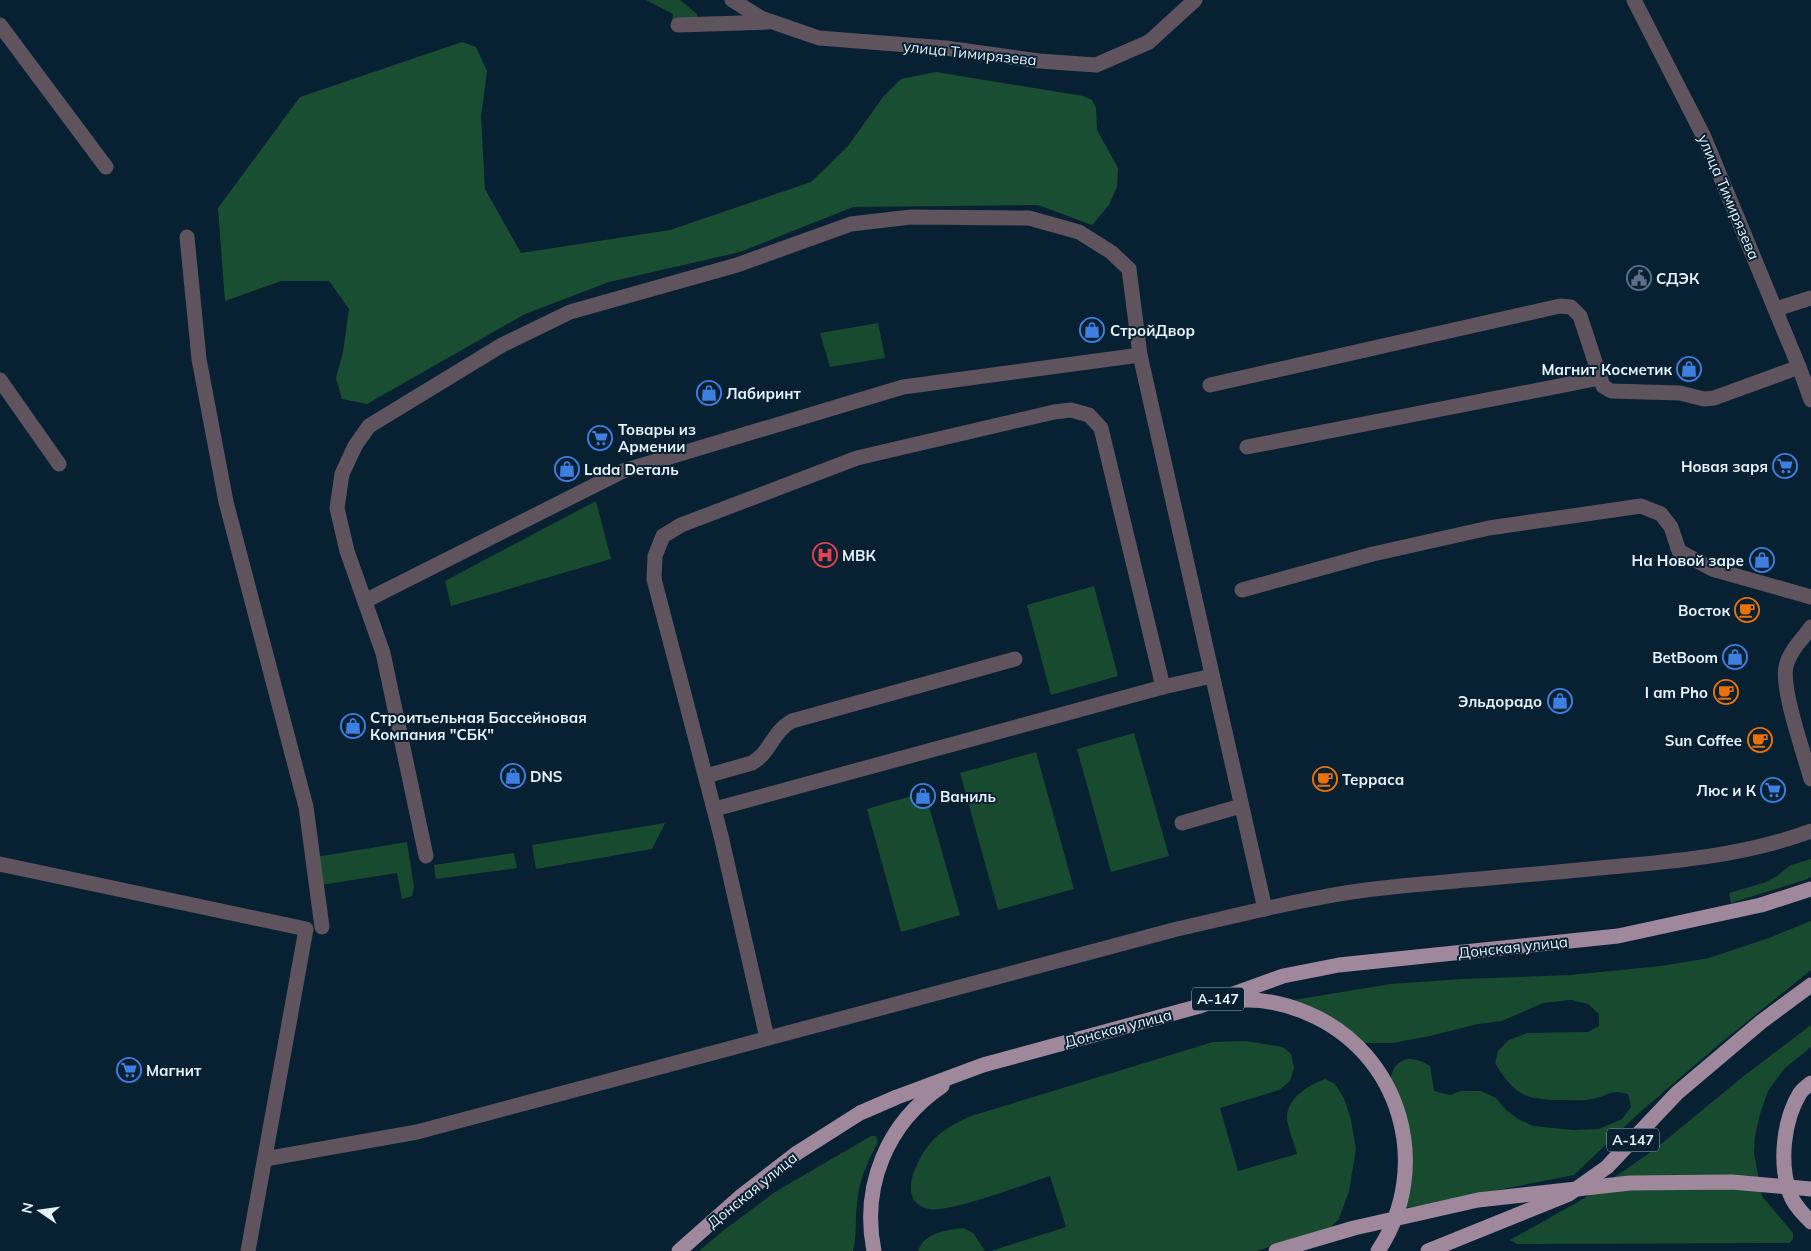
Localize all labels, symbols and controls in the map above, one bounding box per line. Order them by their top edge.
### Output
street label: улица Тимирязева [902,37,1038,69]
street label: улица Тимирязева [1694,131,1764,263]
public building icon: СДЭК [1626,265,1652,291]
place label: СДЭК [1656,269,1700,288]
shop icon: СтройДвор [1079,317,1105,343]
place label: СтройДвор [1110,321,1195,340]
shop icon: Магнит Косметик [1676,356,1702,382]
place label: Магнит Косметик [1542,360,1672,379]
shop icon: Лабиринт [696,380,722,406]
place label: Лабиринт [726,384,801,403]
place label: Товары из Армении [618,420,696,456]
supermarket icon: Товары из Армении [587,425,613,451]
supermarket icon: Новая заря [1772,453,1798,479]
shop icon: Lada Dеталь [554,456,580,482]
place label: Новая заря [1681,457,1768,476]
place label: Lada Dеталь [584,460,679,479]
hospital icon: МВК [812,542,838,568]
place label: МВК [842,546,876,565]
shop icon: На Новой заре [1749,547,1775,573]
place label: На Новой заре [1632,551,1744,570]
cafe icon: Восток [1734,597,1760,623]
place label: Восток [1678,601,1730,620]
shop icon: BetBoom [1722,644,1748,670]
place label: BetBoom [1652,648,1718,667]
cafe icon: I am Pho [1713,679,1739,705]
place label: I am Pho [1645,683,1708,702]
shop icon: Эльдорадо [1547,688,1573,714]
place label: Эльдорадо [1458,692,1542,711]
place label: Строитьельная Бассейновая Компания "СБК" [370,708,587,744]
shop icon: Строитьельная Бассейновая Компания "СБК" [340,713,366,739]
cafe icon: Sun Coffee [1747,727,1773,753]
place label: Sun Coffee [1665,731,1742,750]
shop icon: DNS [500,763,526,789]
cafe icon: Терраса [1312,766,1338,792]
place label: DNS [530,767,563,786]
place label: Терраса [1342,770,1404,789]
supermarket icon: Люс и К [1760,777,1786,803]
place label: Люс и К [1696,781,1757,800]
shop icon: Ваниль [910,783,936,809]
place label: Ваниль [940,787,996,806]
street label: Донская улица [1457,932,1569,962]
road number: А-147 [1192,988,1244,1011]
street label: Донская улица [1062,1005,1174,1051]
supermarket icon: Магнит [116,1057,142,1083]
place label: Магнит [146,1061,202,1080]
road number: А-147 [1607,1128,1659,1152]
street label: Донская улица [703,1148,801,1232]
north arrow [15,1186,65,1236]
text: N [17,1201,37,1215]

